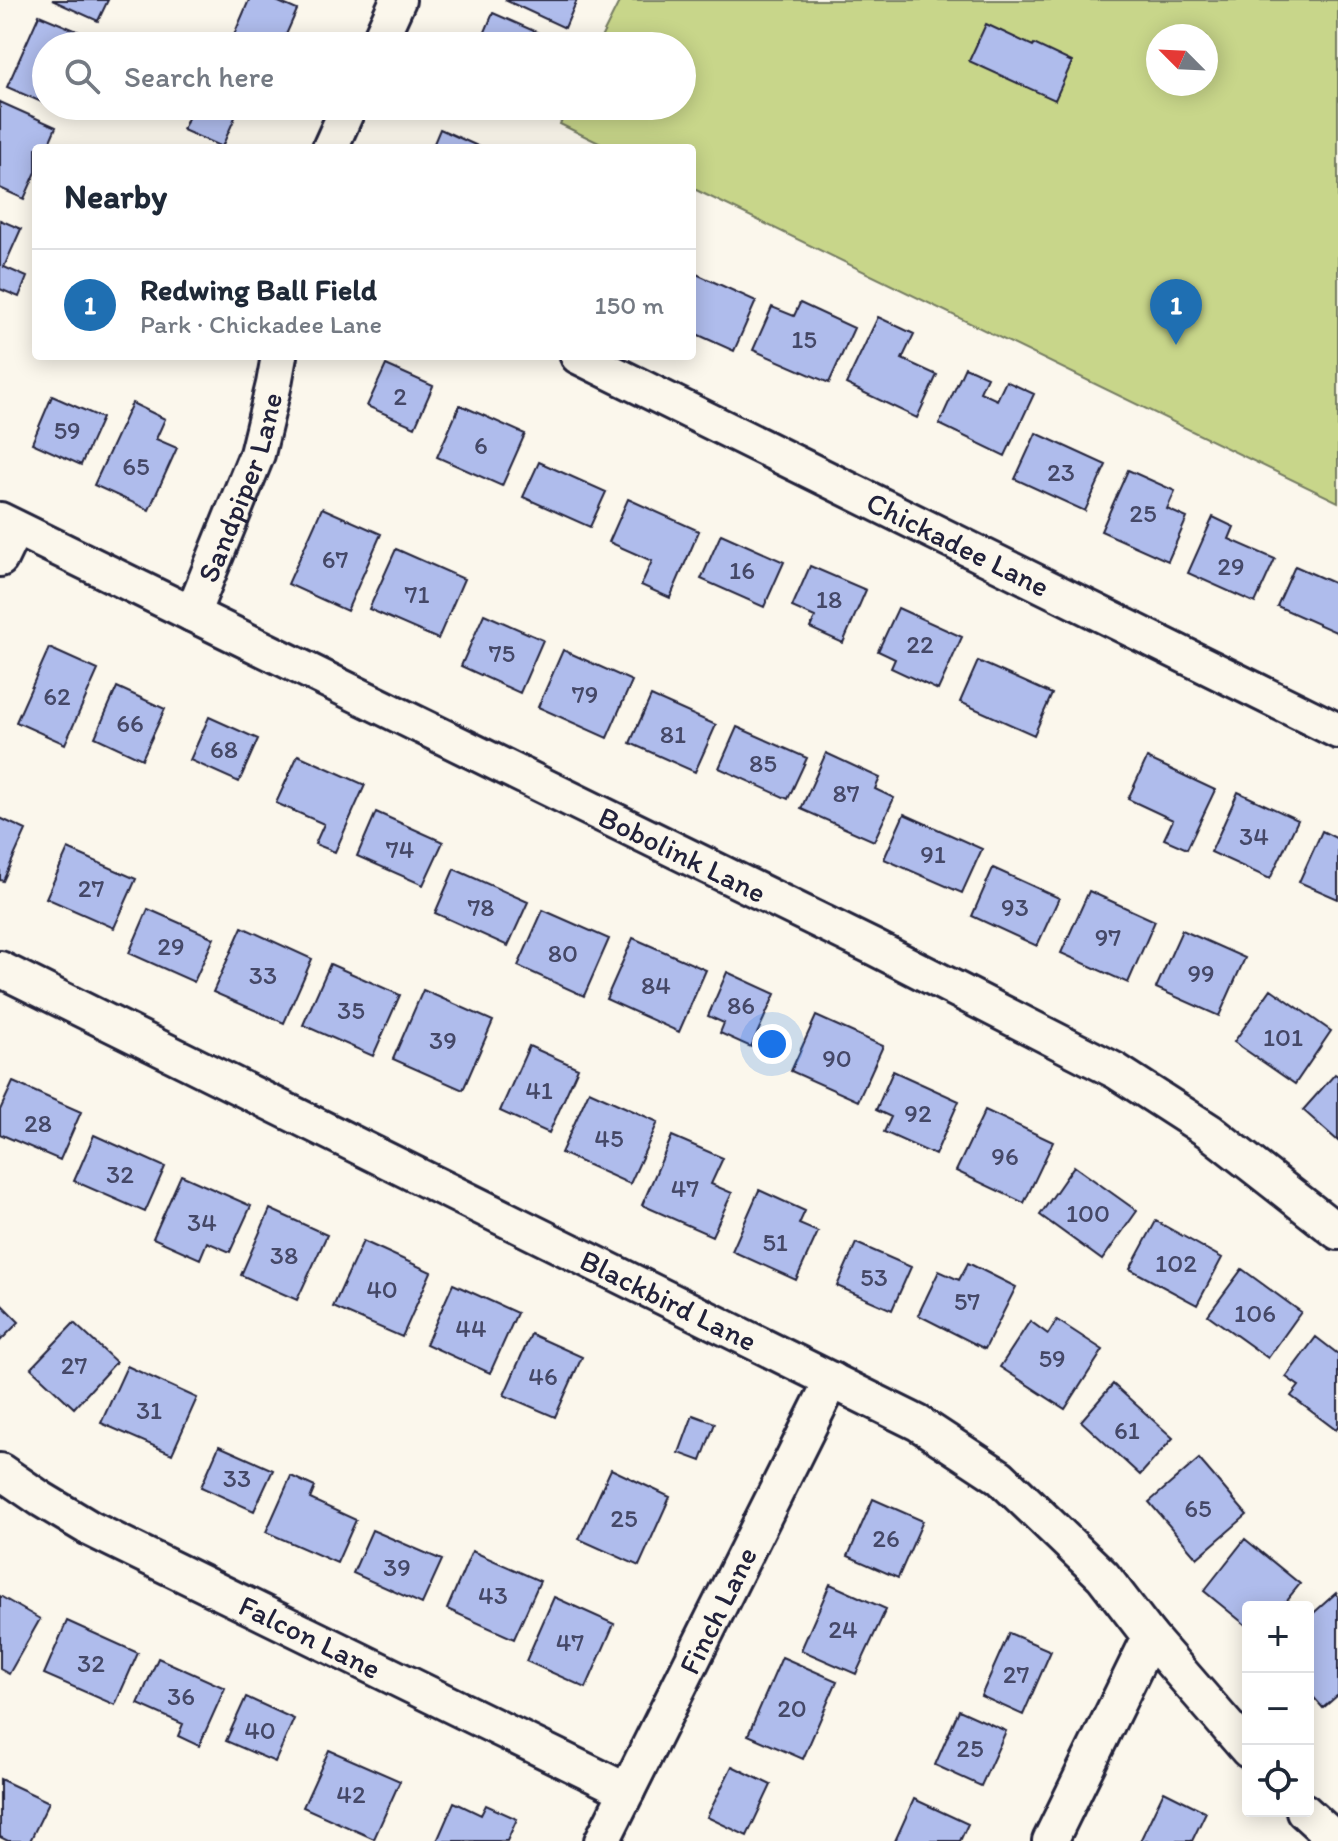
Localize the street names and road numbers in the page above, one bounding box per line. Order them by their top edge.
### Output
street label: Sandpiper Lane [188,388,290,587]
street label: Chickadee Lane [861,483,1056,604]
street label: Bobolink Lane [593,797,773,911]
street label: Blackbird Lane [574,1240,763,1359]
street label: Finch Lane [670,1540,764,1680]
street label: Falcon Lane [233,1586,387,1686]

